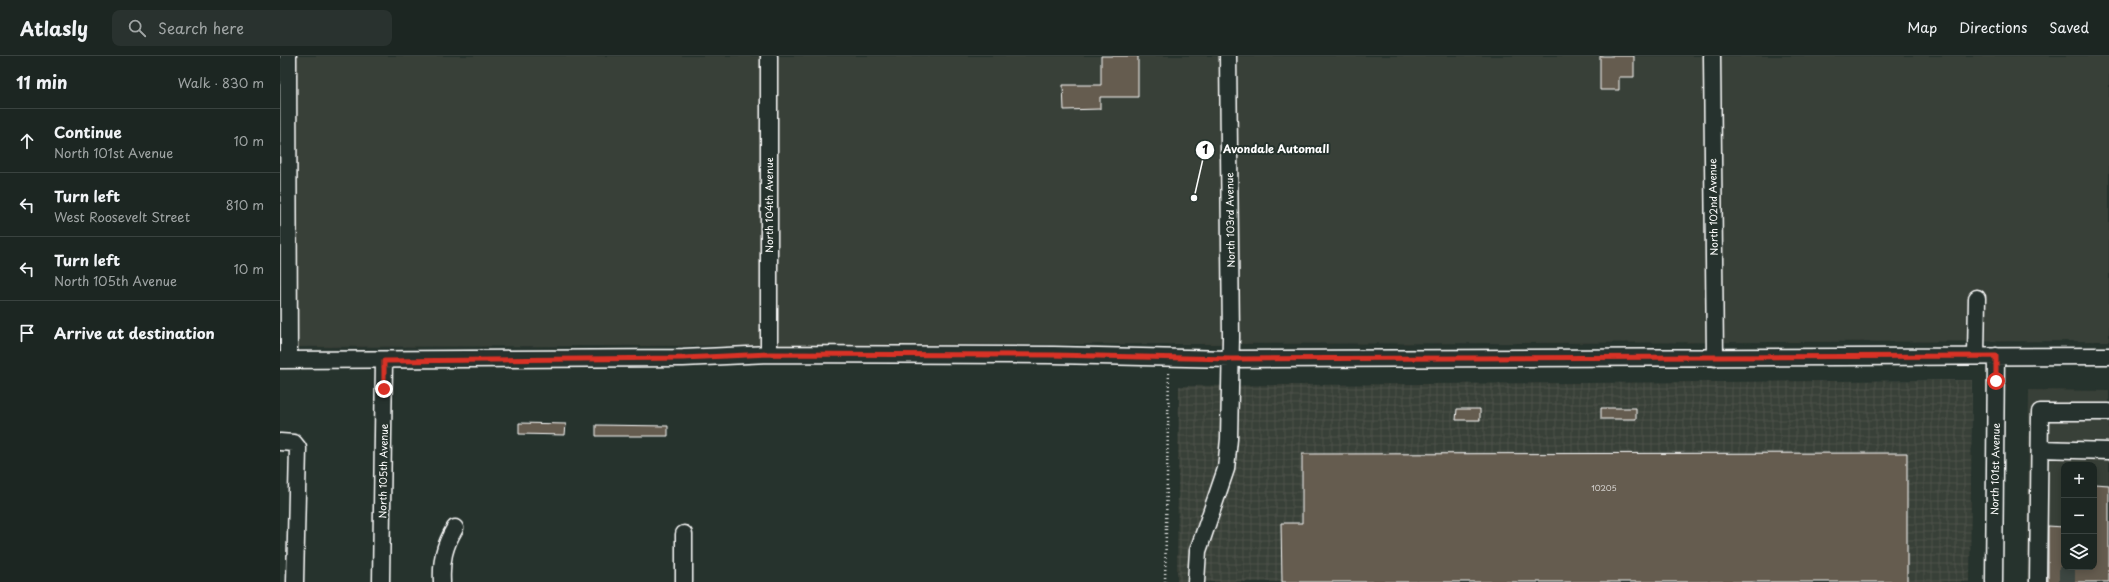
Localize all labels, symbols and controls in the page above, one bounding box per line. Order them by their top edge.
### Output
search box [112,10,392,46]
text: Atlasly [20,14,88,42]
text: Search here [158,16,244,39]
icon: search [126,17,148,39]
text: Map [1907,17,1937,38]
text: Directions [1959,17,2027,38]
text: Saved [2049,17,2089,38]
text: 11 min [16,69,68,95]
text: Walk · 830 m [178,73,264,92]
text: Continue [54,120,122,143]
icon: ahead [16,130,38,152]
text: 10 m [234,131,264,150]
callout: Avondale Automall [1195,138,1338,161]
text: 1 [1202,140,1208,158]
text: Avondale Automall [1222,140,1329,157]
text: North 101st Avenue [54,143,173,162]
street label: North 104th Avenue [761,157,776,253]
street label: North 102nd Avenue [1704,158,1721,256]
street label: North 103rd Avenue [1221,172,1238,268]
text: Turn left [54,184,120,207]
icon: left [16,194,38,216]
text: 810 m [226,195,264,214]
text: West Roosevelt Street [54,207,190,226]
text: Turn left [54,248,120,271]
icon: left [16,258,38,280]
text: 10 m [234,259,264,278]
text: North 105th Avenue [54,271,177,290]
text: Arrive at destination [54,321,215,344]
icon: arrive [16,322,38,344]
route start [1987,372,2005,390]
route end [375,380,393,398]
street label: North 101st Avenue [1986,422,2003,515]
street label: North 105th Avenue [374,423,391,518]
map controls [2061,462,2097,570]
button: + [2061,462,2097,498]
house number: 10205 [1591,482,1617,494]
button: − [2061,498,2097,534]
button: layers [2061,534,2097,570]

